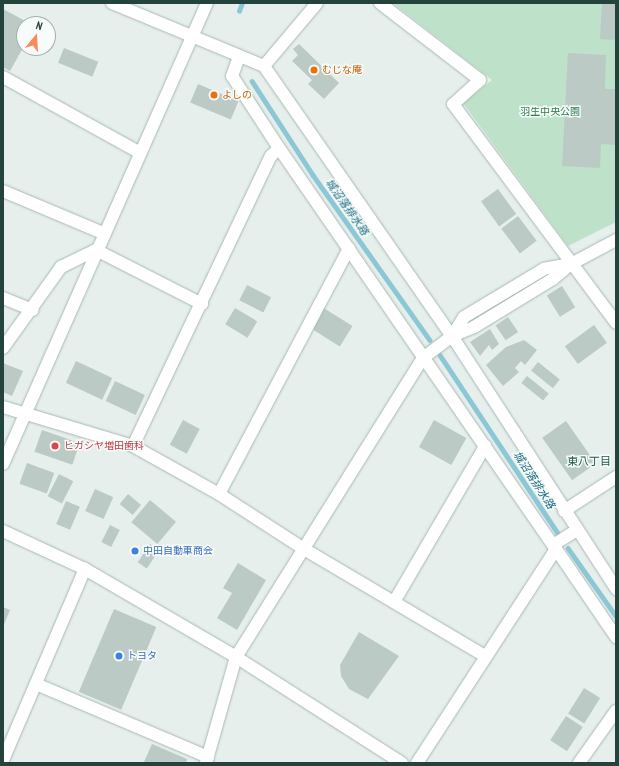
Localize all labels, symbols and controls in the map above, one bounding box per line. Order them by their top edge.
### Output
north arrow [16,16,56,56]
text: N [34,18,44,33]
place label: むじな庵 [322,64,362,76]
marker: むじな庵 [309,65,319,75]
place label: よしの [222,89,252,101]
marker: よしの [209,90,219,100]
park label: 羽生中央公園 [520,106,580,118]
water label: 城沼落排水路 [323,176,371,238]
marker: ヒガシヤ増田歯科 [49,440,61,452]
place label: ヒガシヤ増田歯科 [64,440,144,452]
water label: 城沼落排水路 [510,449,558,511]
district label: 東八丁目 [567,454,611,468]
place label: 中田自動車商会 [143,545,213,557]
marker: 中田自動車商会 [130,546,140,556]
place label: トヨタ [127,650,157,662]
marker: トヨタ [114,651,124,661]

